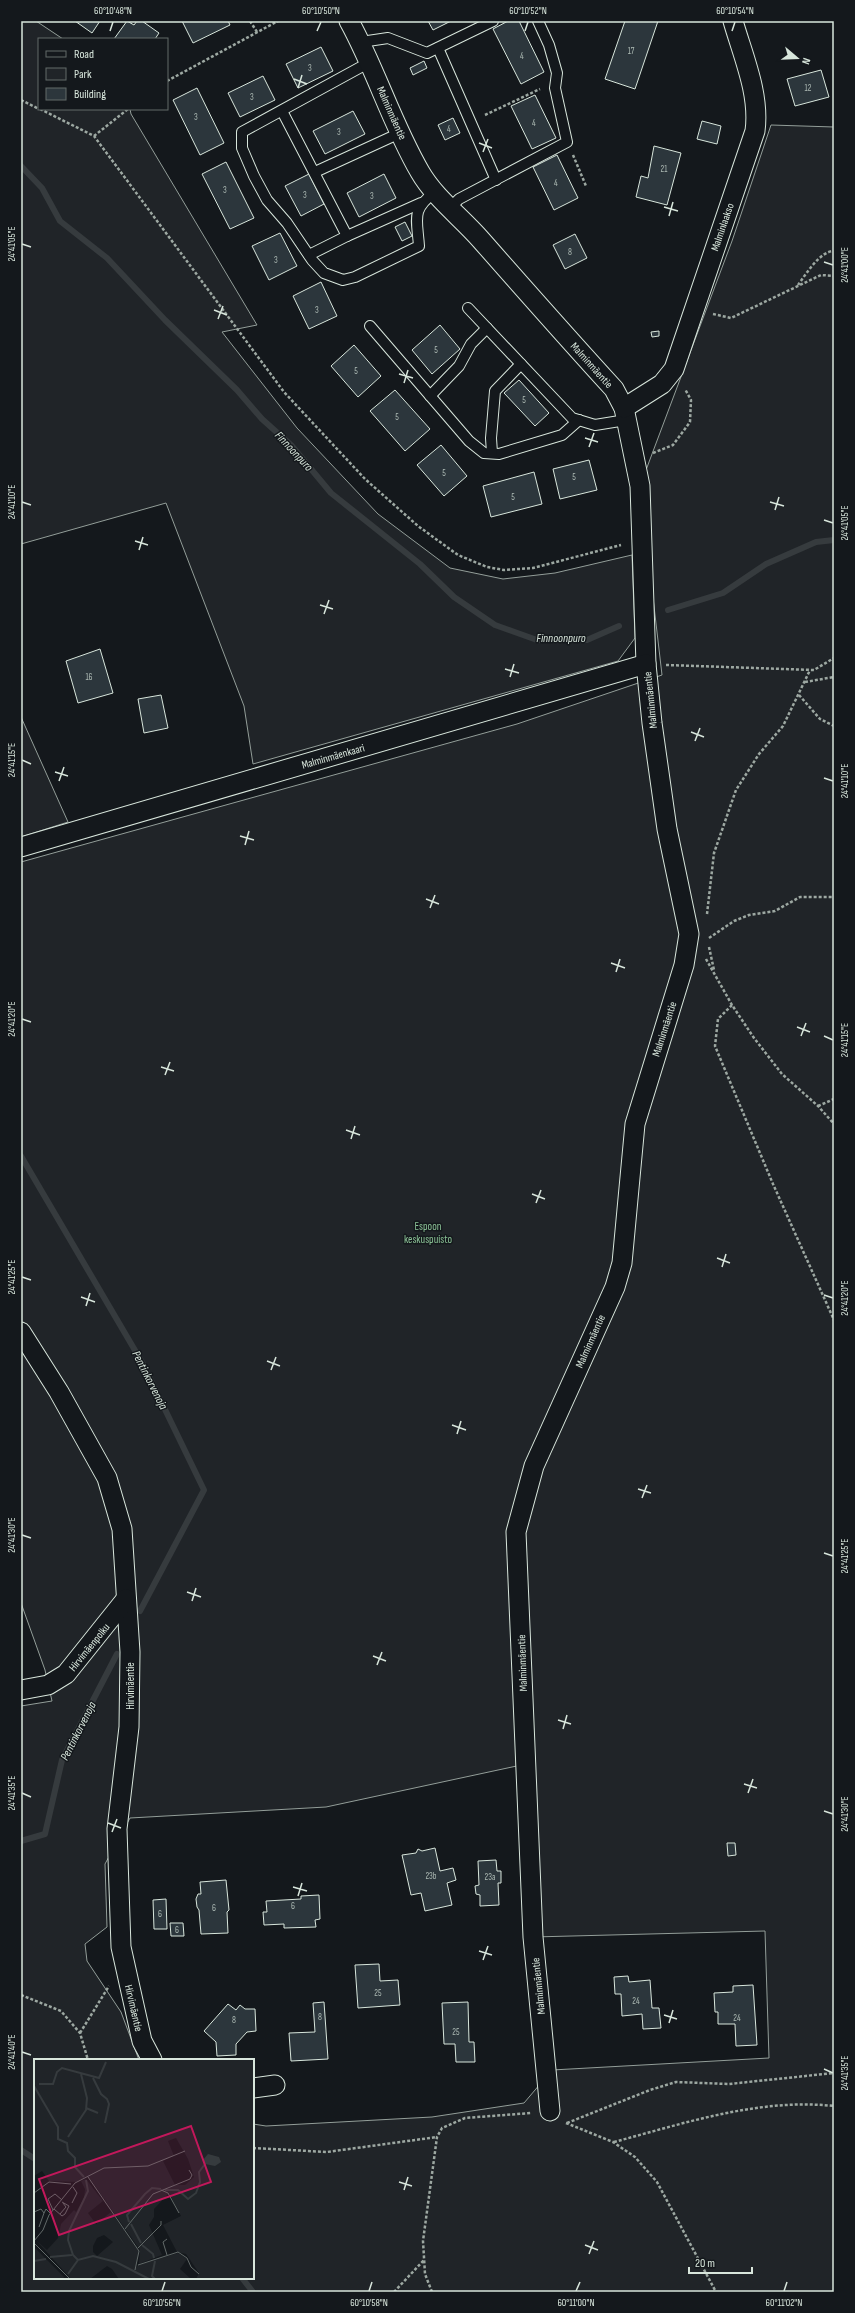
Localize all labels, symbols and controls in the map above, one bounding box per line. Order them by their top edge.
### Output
text: 60°10'48"N [94,5,132,17]
text: 60°10'50"N [302,5,340,17]
text: 60°10'52"N [509,5,547,17]
text: 60°10'54"N [716,5,754,17]
legend [38,38,168,110]
north arrow [777,38,817,78]
house number: 17 [628,46,635,57]
text: Road [74,47,94,62]
house number: 4 [520,51,524,62]
text: N [799,56,813,66]
house number: 3 [308,63,312,74]
text: Park [74,67,92,82]
house number: 12 [805,83,812,94]
street label: Malminmäentie [374,85,409,142]
text: Building [74,87,106,102]
house number: 3 [250,92,254,103]
house number: 3 [194,112,198,123]
house number: 4 [532,118,536,129]
house number: 4 [447,124,451,135]
house number: 3 [337,127,341,138]
house number: 21 [661,164,668,175]
house number: 4 [554,178,558,189]
house number: 3 [223,185,227,196]
house number: 3 [303,190,307,201]
house number: 3 [370,191,374,202]
street label: Malminlaakso [708,201,737,253]
text: 24°41'05"E [6,226,18,262]
house number: 8 [568,247,572,258]
text: 24°41'00"E [839,247,851,283]
house number: 3 [274,255,278,266]
house number: 3 [315,305,319,316]
street label: Malminmäentie [568,340,616,391]
house number: 5 [434,345,438,356]
house number: 5 [354,366,358,377]
house number: 5 [522,395,526,406]
house number: 5 [395,412,399,423]
water label: Finnoonpuro [271,428,316,475]
house number: 5 [442,468,446,479]
house number: 5 [572,472,576,483]
text: 24°41'10"E [6,485,18,519]
house number: 5 [511,492,515,503]
text: 24°41'05"E [839,505,851,541]
water label: Finnoonpuro [536,631,586,646]
street label: Malminmäentie [641,671,660,729]
house number: 16 [85,672,93,683]
street label: Malminmäenkaari [300,741,366,772]
text: 24°41'15"E [6,743,18,777]
text: 24°41'10"E [839,764,851,798]
street label: Malminmäentie [649,1000,679,1058]
text: 24°41'20"E [6,1001,18,1037]
text: 24°41'15"E [839,1023,851,1057]
park label: Espoon keskuspuisto [404,1220,452,1246]
text: 24°41'25"E [6,1260,18,1294]
text: 24°41'20"E [839,1280,851,1316]
street label: Malminmäentie [573,1313,608,1370]
water label: Pentinkorvenoja [128,1348,171,1412]
text: 24°41'30"E [6,1517,18,1553]
text: 24°41'25"E [839,1539,851,1573]
street label: Hirvimäenpolku [66,1621,113,1674]
street label: Malminmäentie [515,1634,530,1692]
street label: Hirvimäentie [124,1662,137,1710]
water label: Pentinkorvenoja [57,1699,100,1763]
text: 24°41'35"E [6,1776,18,1810]
text: 24°41'30"E [839,1796,851,1832]
house number: 23b [425,1871,437,1882]
house number: 23a [485,1872,495,1883]
house number: 6 [291,1901,295,1912]
house number: 6 [212,1903,216,1914]
house number: 6 [158,1909,162,1920]
house number: 6 [175,1925,179,1936]
street label: Malminmäentie [529,1957,548,2015]
street label: Hirvimäentie [122,1984,145,2033]
house number: 25 [374,1988,382,1999]
house number: 24 [632,1996,640,2007]
house number: 8 [318,2012,322,2023]
house number: 24 [733,2013,741,2024]
house number: 8 [232,2015,236,2026]
house number: 25 [452,2027,460,2038]
text: 24°41'40"E [6,2034,18,2070]
text: 24°41'35"E [839,2056,851,2090]
inset map [34,2059,254,2279]
scale bar [689,2249,752,2275]
text: 20 m [695,2256,715,2271]
text: 60°10'56"N [143,2297,181,2309]
text: 60°10'58"N [350,2297,388,2309]
text: 60°11'00"N [557,2297,595,2309]
text: 60°11'02"N [766,2297,802,2309]

